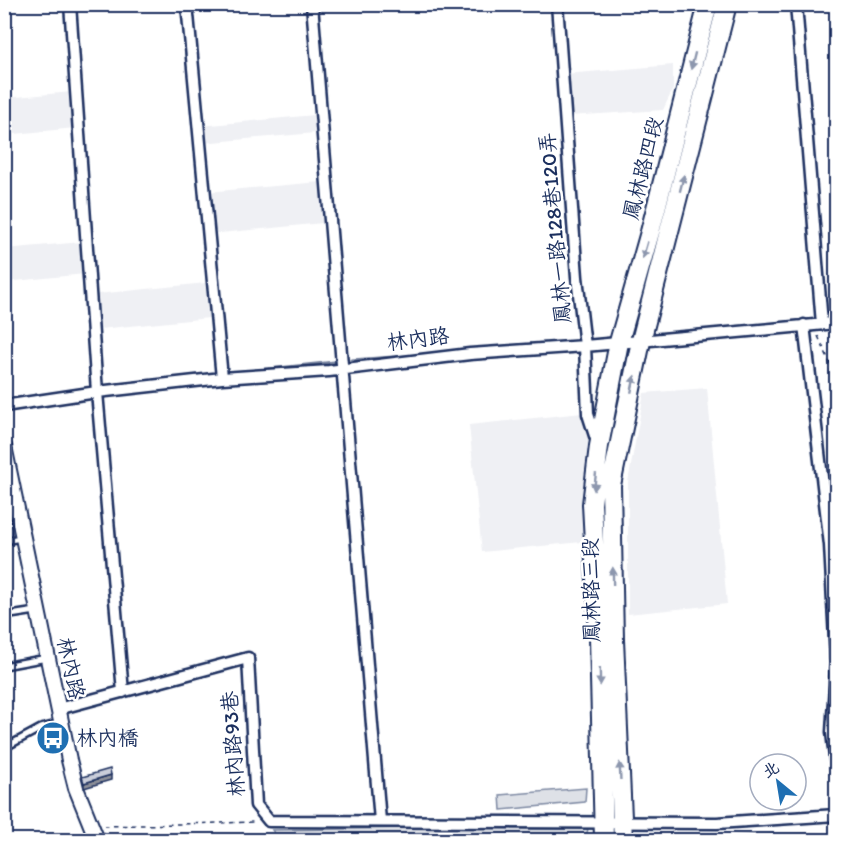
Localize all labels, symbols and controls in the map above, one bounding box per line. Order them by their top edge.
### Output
one-way arrow [688,52,698,70]
street label: 鳳林路四段 [618,114,667,222]
street label: 鳳林一路128巷120弄 [534,131,575,325]
one-way arrow [677,173,687,192]
one-way arrow [640,241,649,259]
street label: 林內路 [385,322,451,355]
one-way arrow [628,374,638,393]
one-way arrow [590,473,600,492]
street label: 鳳林路三段 [577,537,604,643]
one-way arrow [608,567,617,586]
street label: 林內路 [53,634,90,701]
one-way arrow [595,667,605,686]
street label: 林內路93巷 [216,690,249,798]
bus stop icon: 林內橋 [35,720,71,756]
place label: 林內橋 [76,725,139,750]
north arrow [748,752,808,812]
text: 北 [759,757,782,782]
one-way arrow [615,762,624,781]

